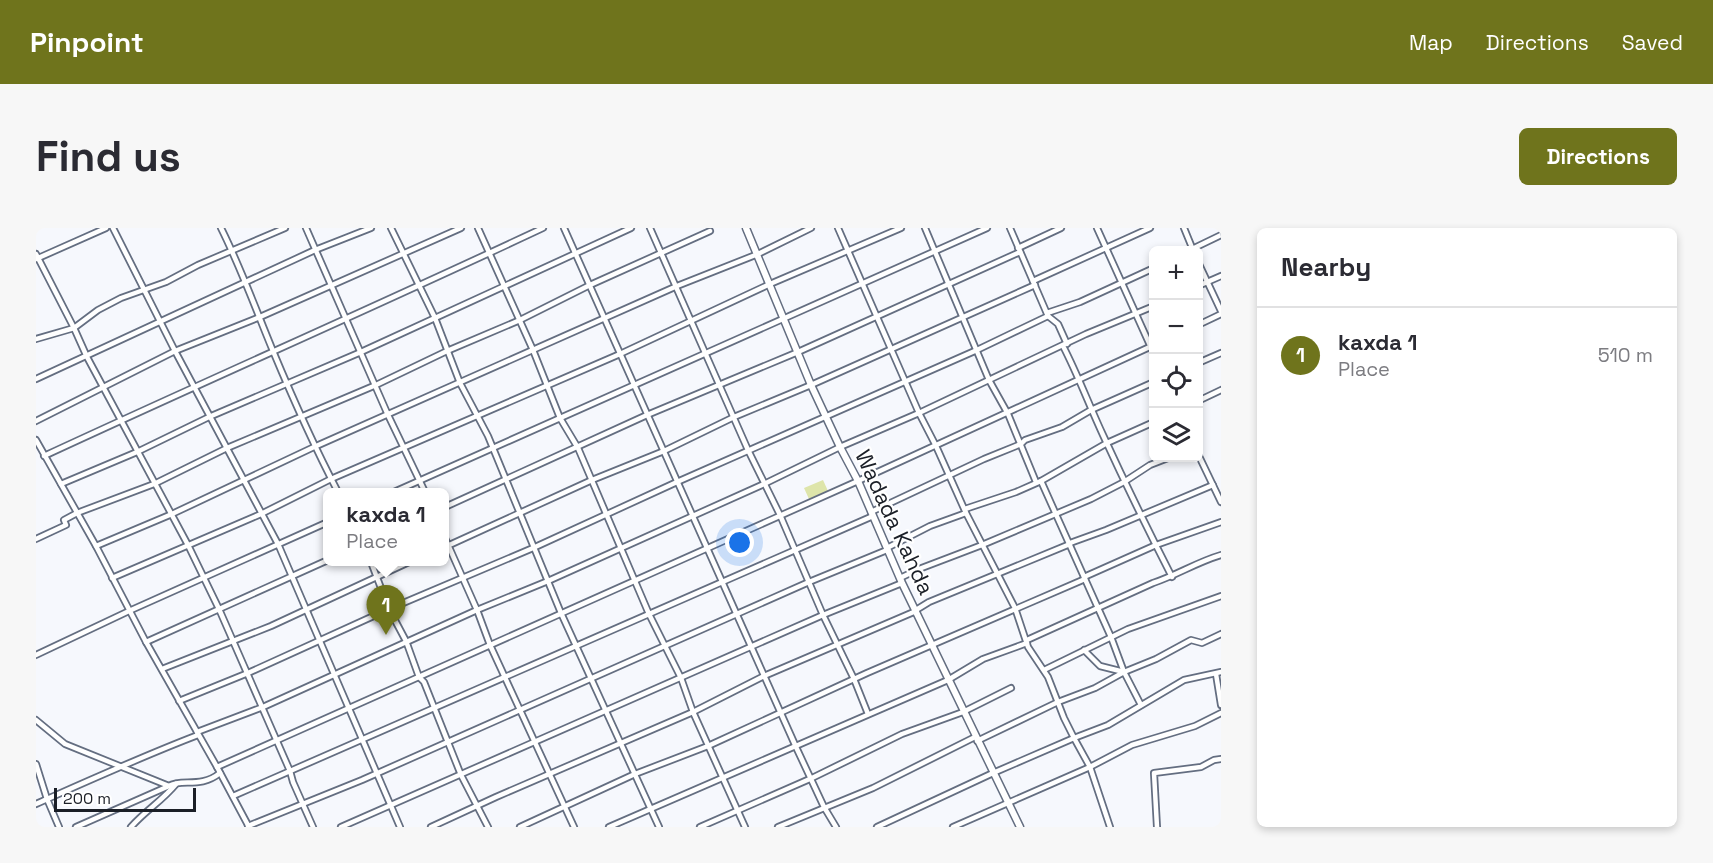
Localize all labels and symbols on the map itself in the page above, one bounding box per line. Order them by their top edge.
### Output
street label: Wadada Kahda [849,445,941,599]
your location [725,528,754,557]
pin: 1 [366,586,406,635]
scale bar [54,785,196,812]

